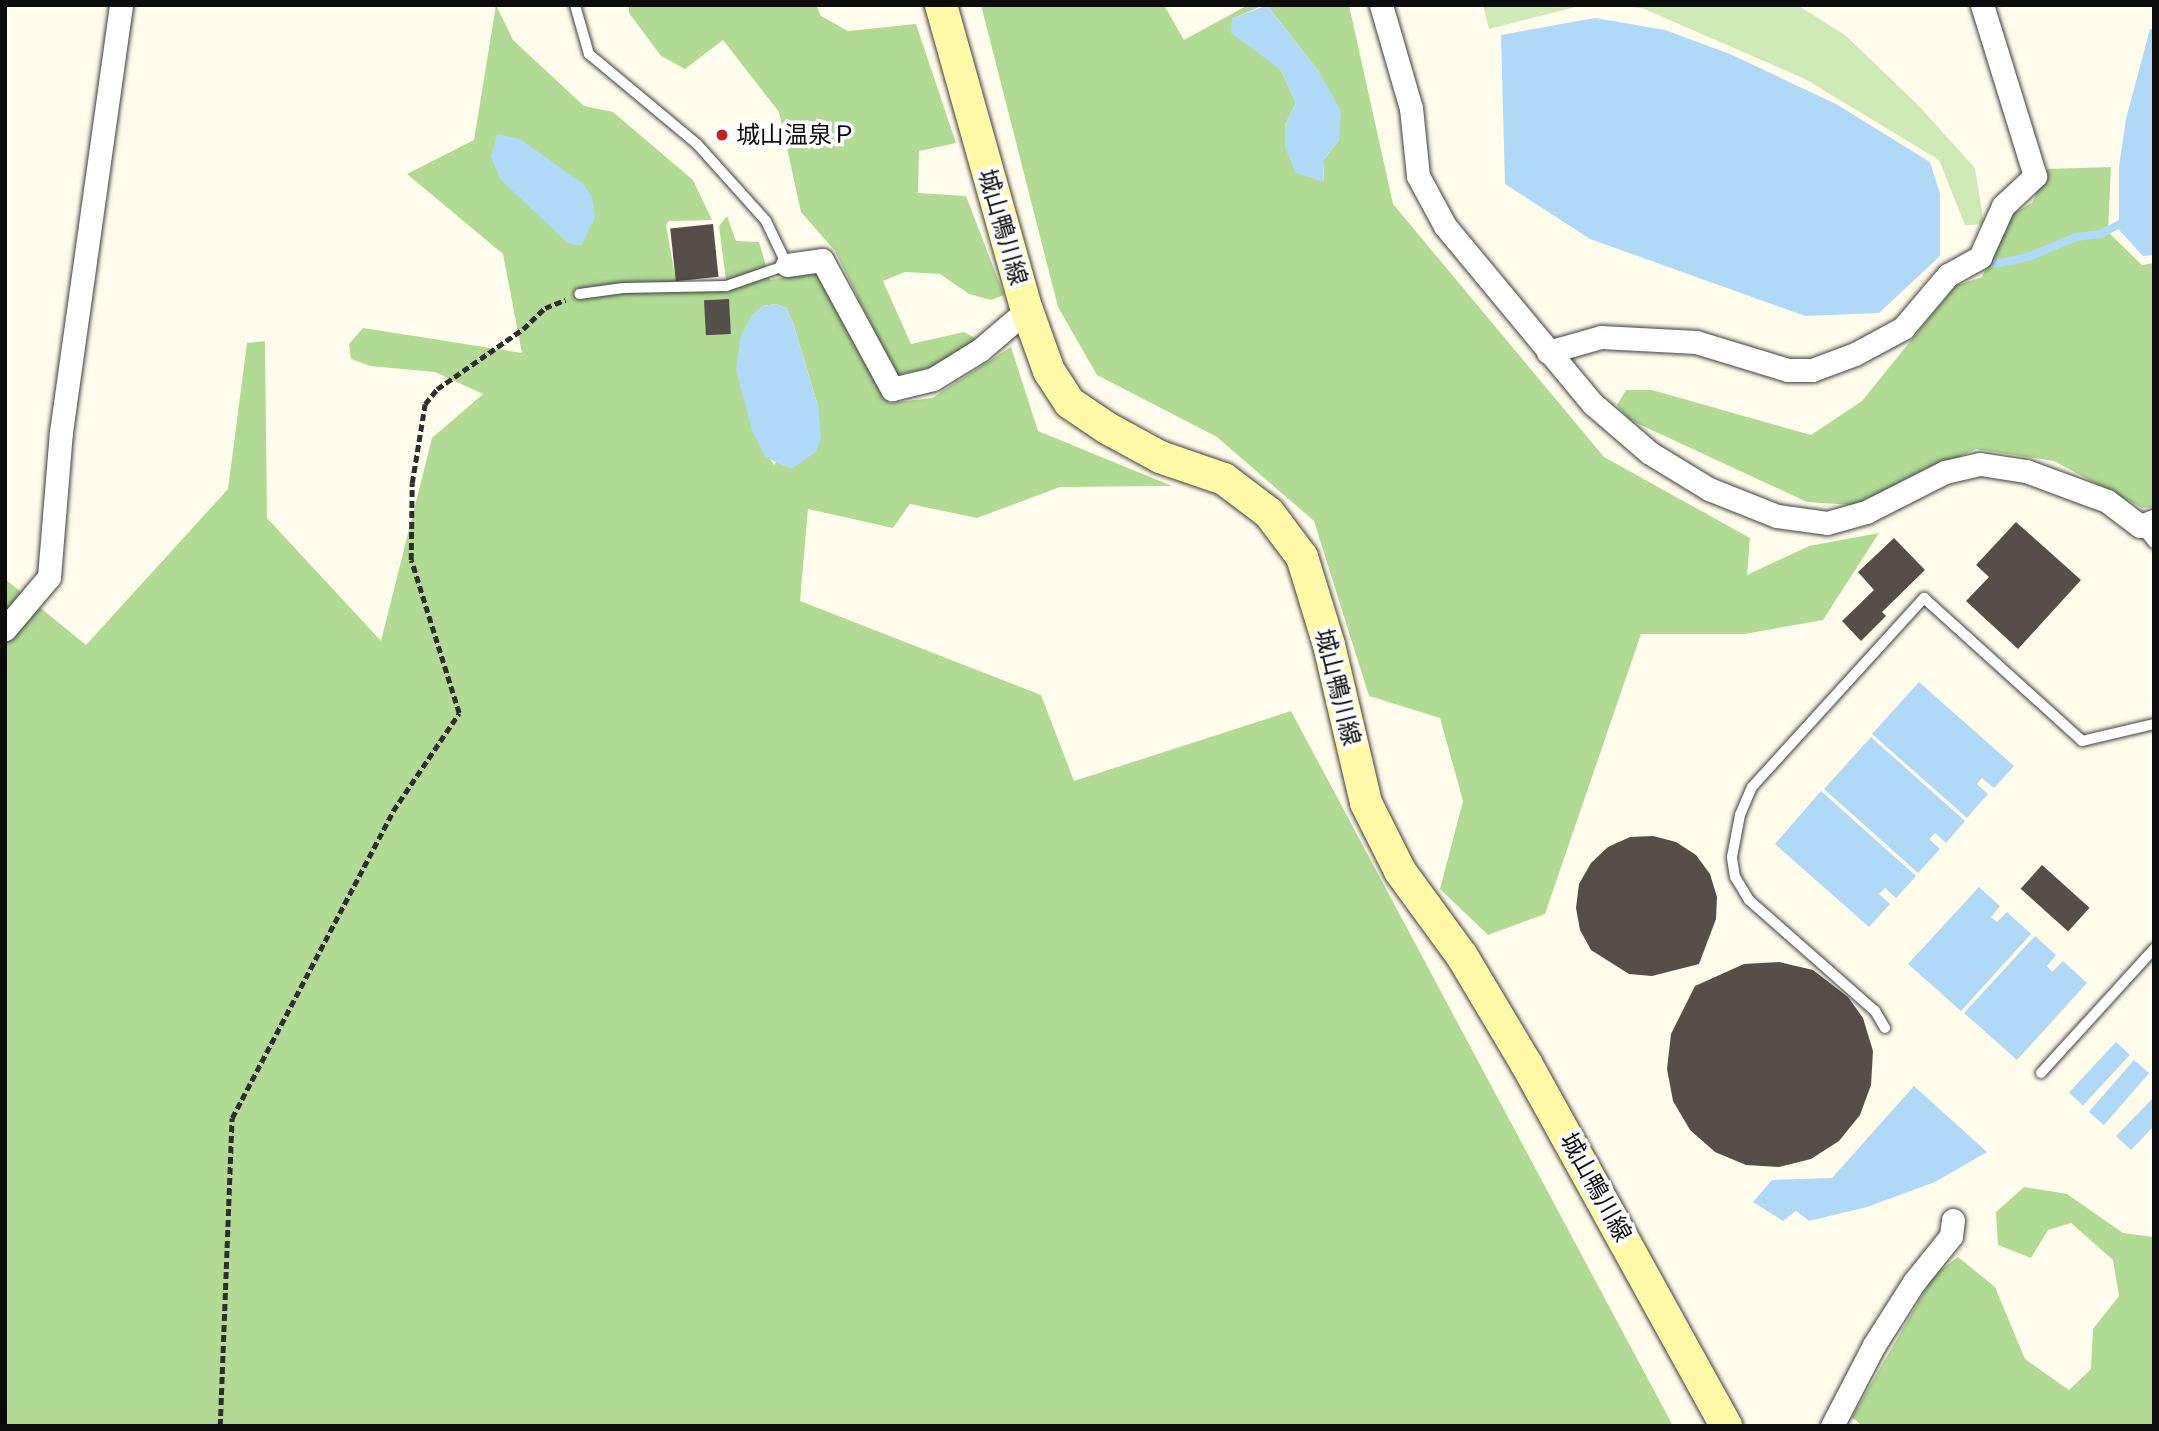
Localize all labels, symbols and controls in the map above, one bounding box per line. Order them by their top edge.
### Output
place label: 城山温泉Ｐ [736,121,856,149]
marker: 城山温泉Ｐ [714,127,730,143]
street label: 城山鴨川線 [973,165,1033,289]
street label: 城山鴨川線 [1310,625,1366,749]
street label: 城山鴨川線 [1554,1128,1638,1246]

